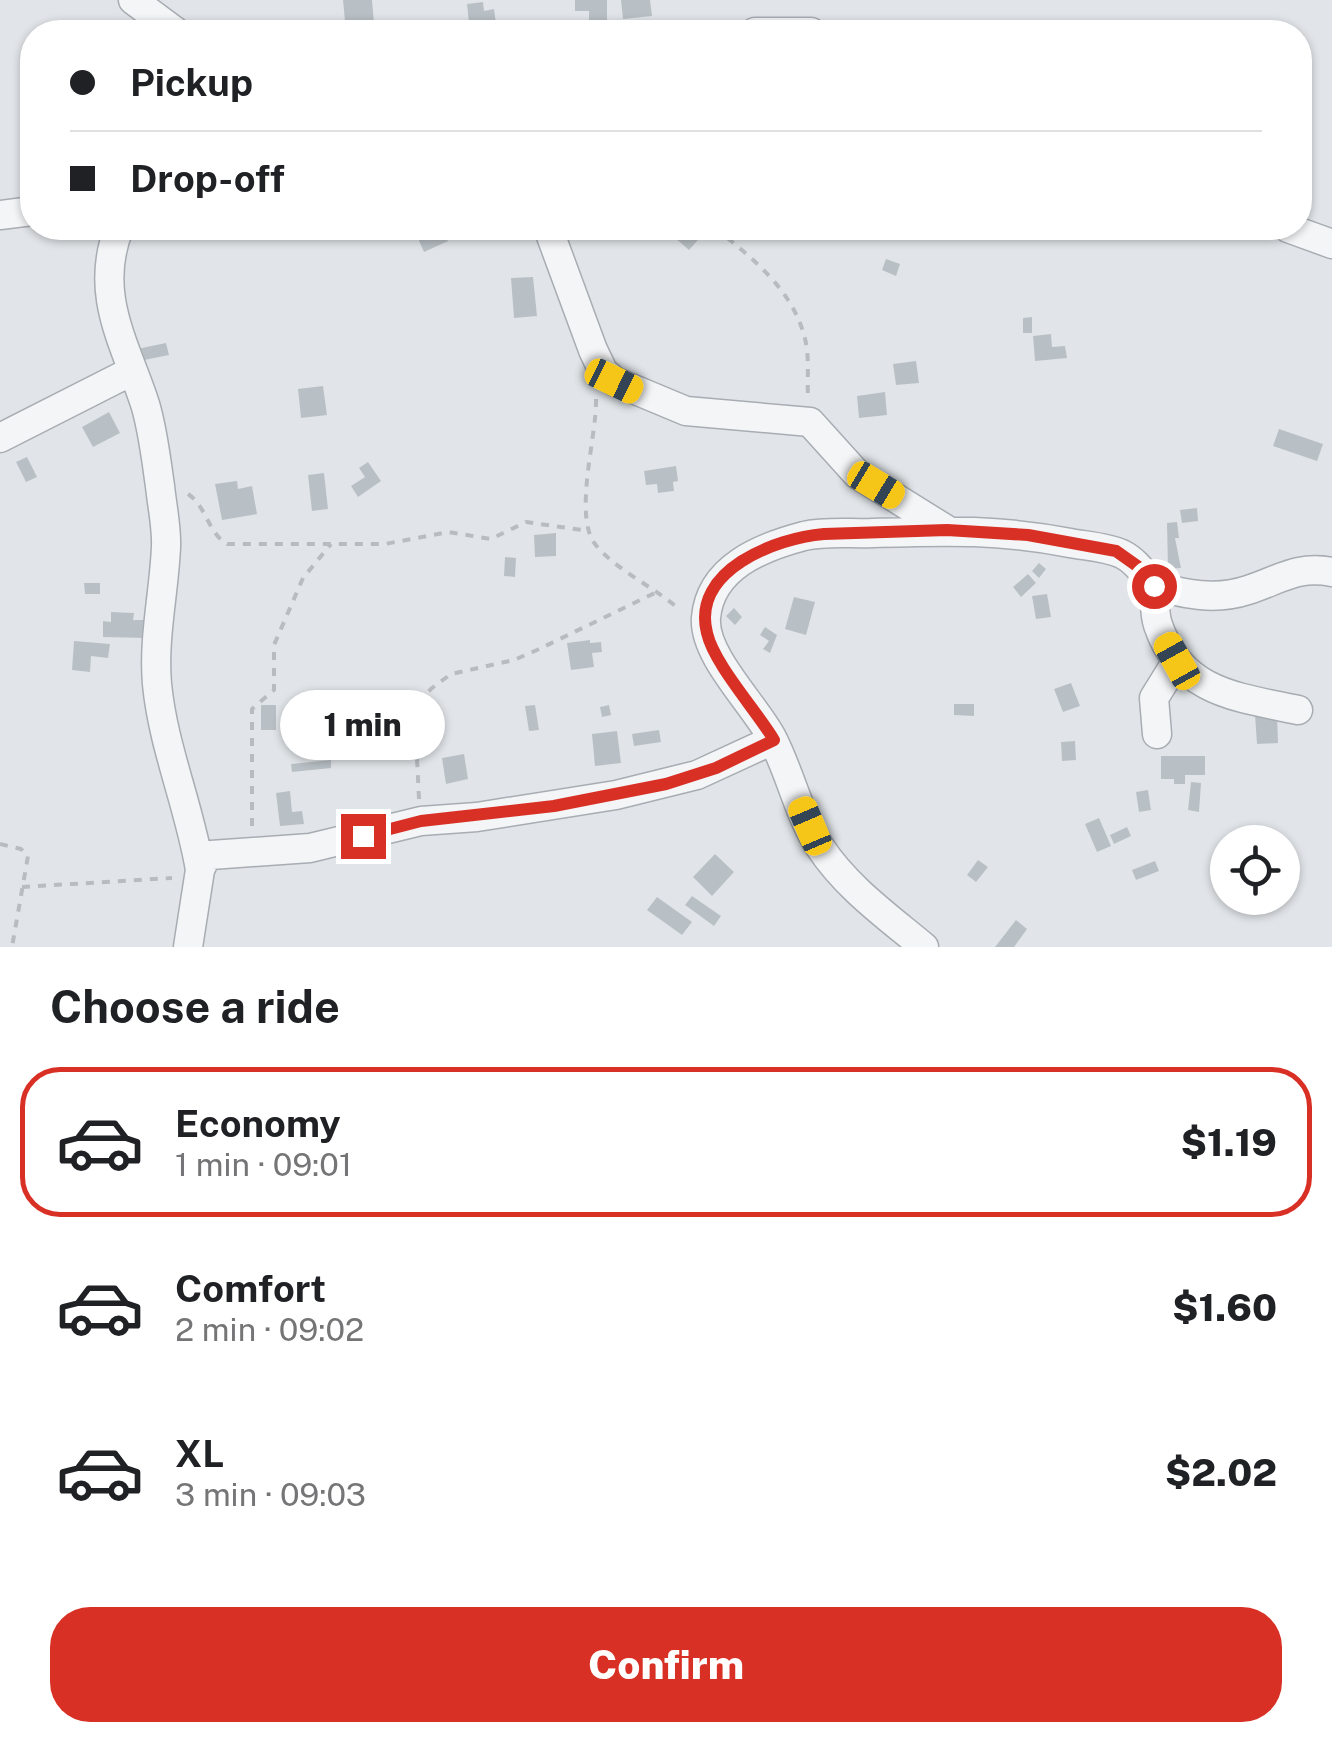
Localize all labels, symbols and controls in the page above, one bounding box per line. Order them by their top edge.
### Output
text: Pickup [130,60,253,105]
text: Drop-off [130,156,285,201]
car [580,354,648,408]
car [843,457,909,513]
route start [1132,564,1177,609]
car [1149,627,1205,695]
callout: 1 min [280,691,446,761]
text: 1 min [323,706,402,743]
car [784,793,836,859]
route end [341,814,386,859]
map controls [1210,825,1300,915]
button: locate [1210,825,1300,915]
text: Choose a ride [50,980,340,1033]
icon: car [55,1097,145,1187]
text: Economy [175,1101,341,1146]
text: $1.19 [1181,1120,1277,1165]
text: 1 min · 09:01 [175,1146,352,1183]
icon: car [55,1262,145,1352]
text: Comfort [175,1266,326,1311]
text: $1.60 [1172,1285,1277,1330]
text: 2 min · 09:02 [175,1311,364,1348]
icon: car [55,1427,145,1517]
text: XL [175,1431,224,1476]
text: $2.02 [1165,1450,1277,1495]
text: 3 min · 09:03 [175,1476,366,1513]
button: Confirm [50,1607,1282,1722]

